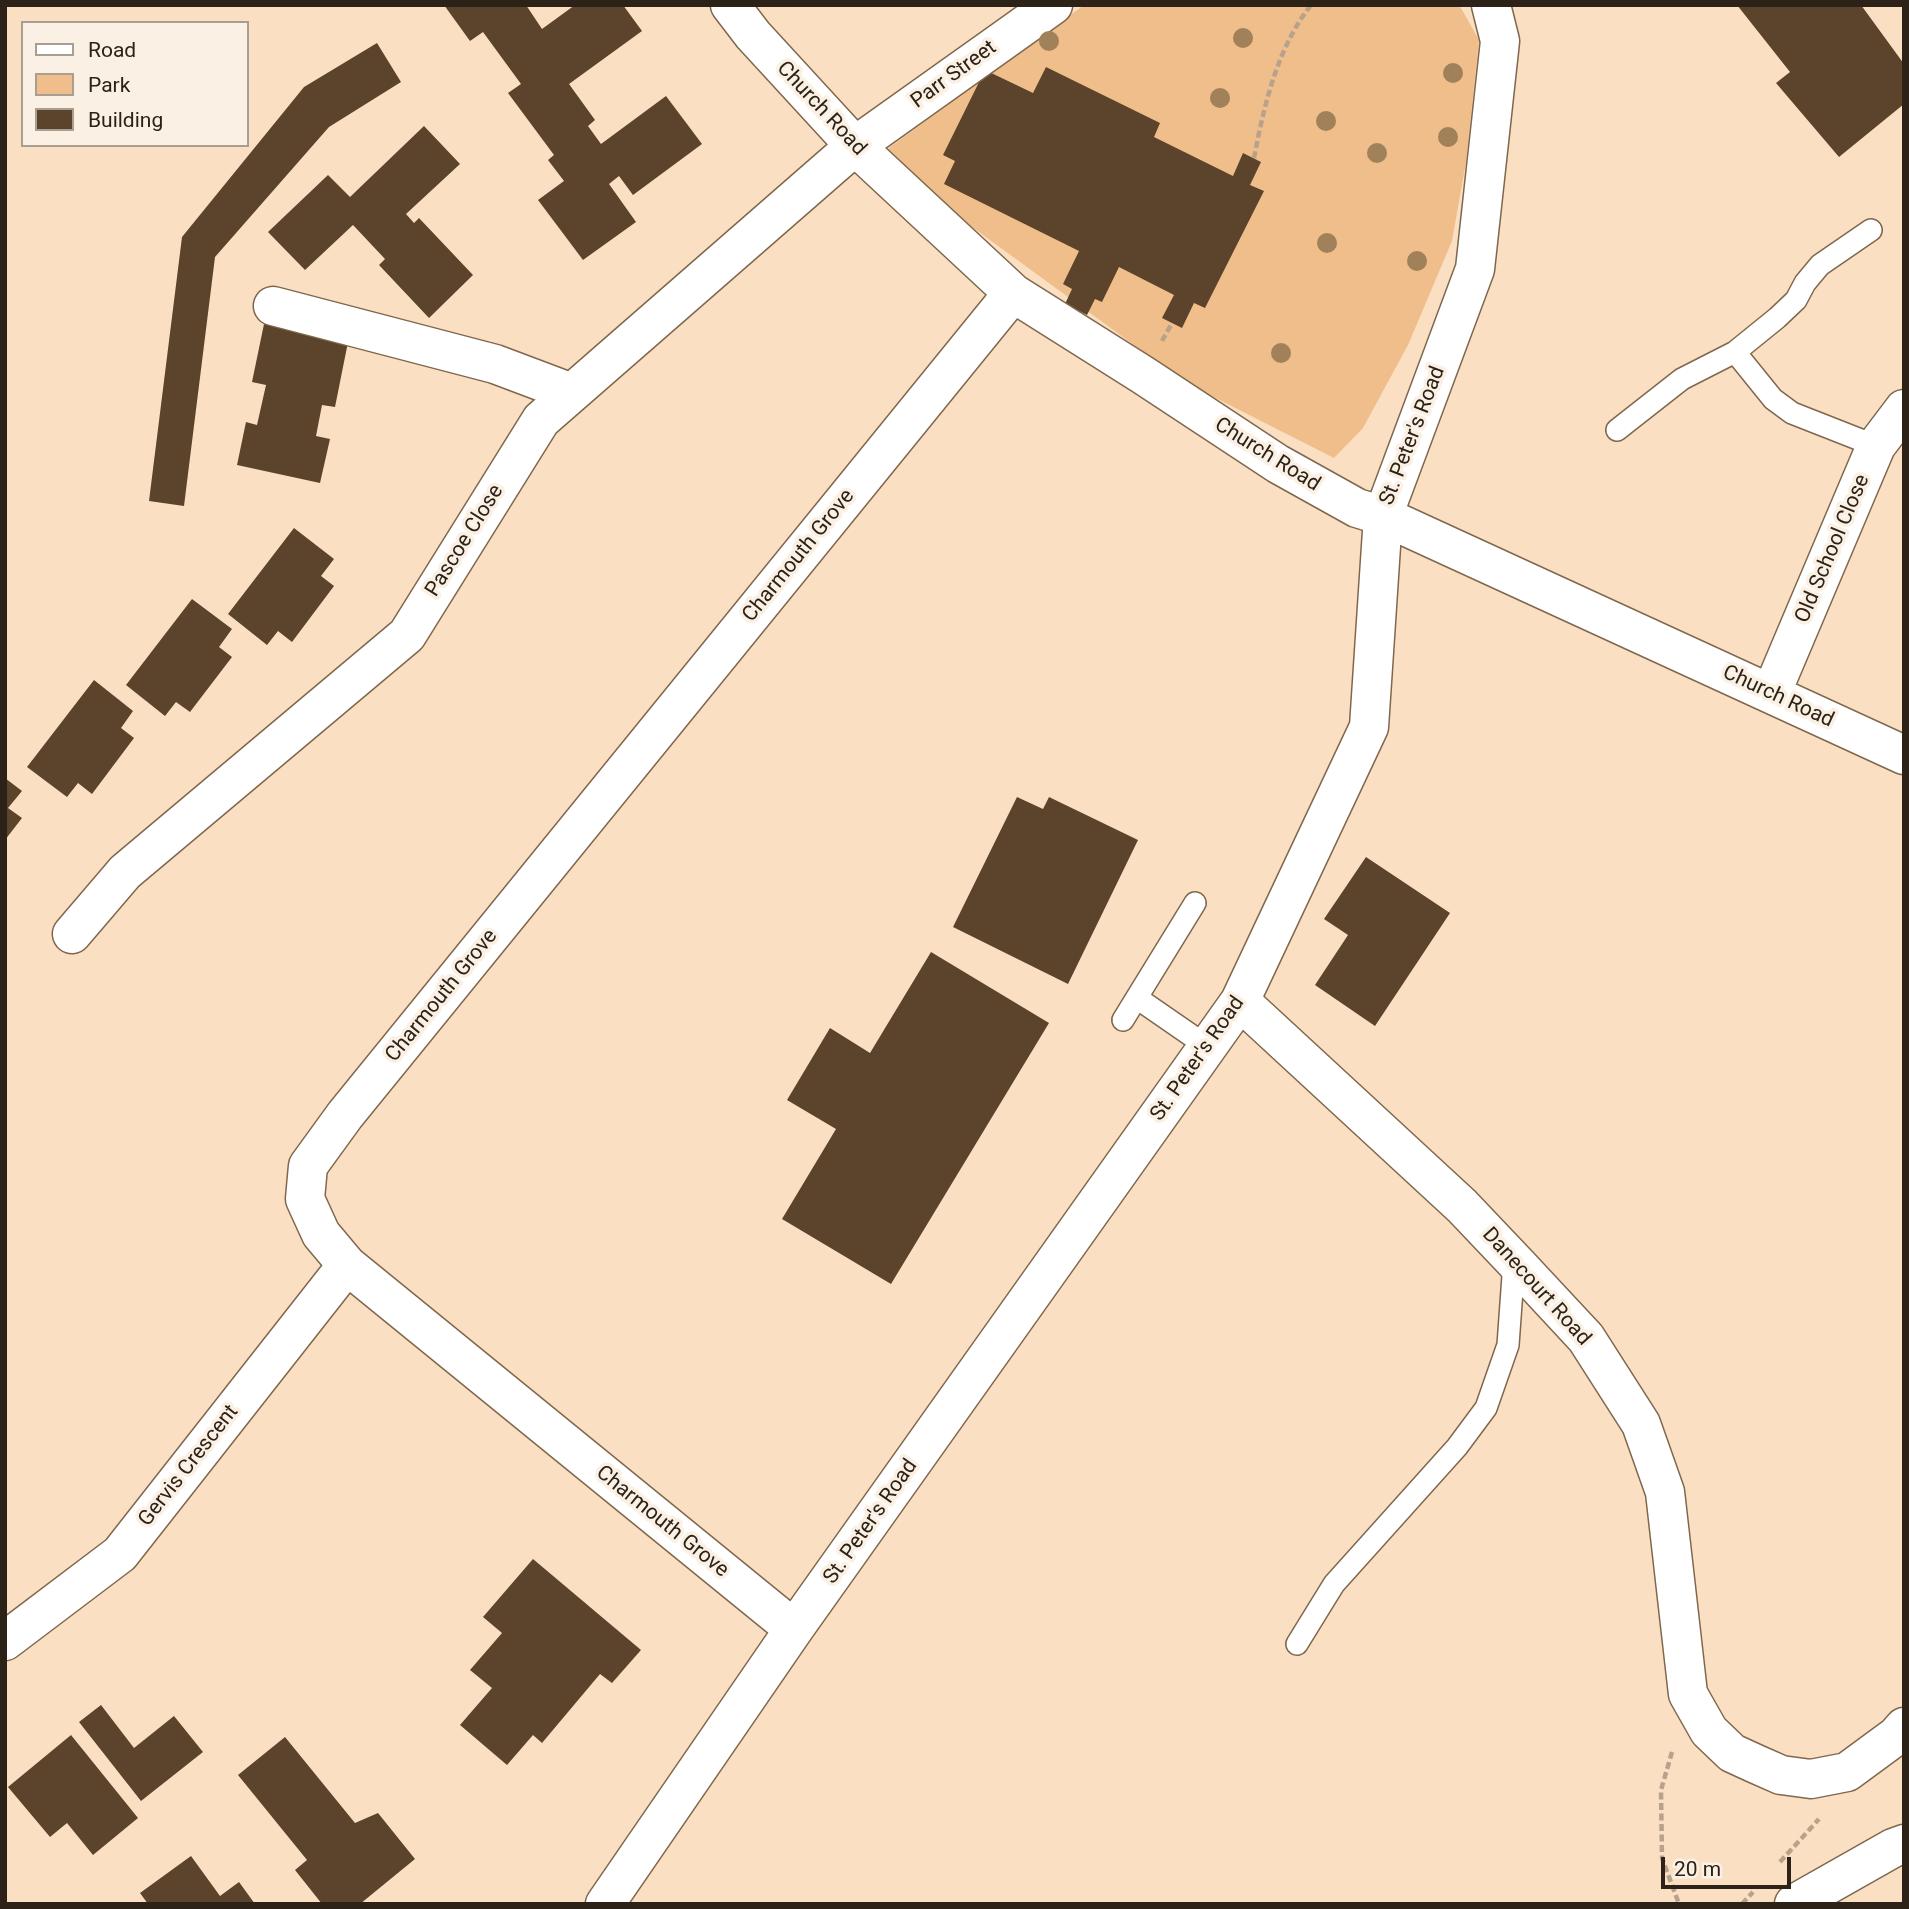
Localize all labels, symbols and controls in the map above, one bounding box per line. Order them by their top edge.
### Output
legend [21,21,248,147]
street label: Parr Street [906,36,1002,114]
text: Road [88,38,136,62]
street label: Church Road [771,57,871,161]
text: Park [88,73,130,97]
text: Building [88,108,163,132]
street label: St. Peter's Road [1375,363,1451,509]
street label: Church Road [1210,413,1324,497]
street label: Old School Close [1790,471,1876,627]
street label: Pascoe Close [421,480,509,602]
street label: Charmouth Grove [738,484,860,628]
street label: Church Road [1718,660,1838,734]
street label: Charmouth Grove [381,924,503,1068]
street label: St. Peter's Road [1146,992,1250,1126]
street label: Danecourt Road [1476,1223,1596,1351]
street label: Gervis Crescent [134,1400,244,1532]
street label: St. Peter's Road [819,1455,923,1589]
street label: Charmouth Grove [590,1461,734,1583]
scale bar [1664,1842,1794,1886]
text: 20 m [1674,1857,1721,1881]

